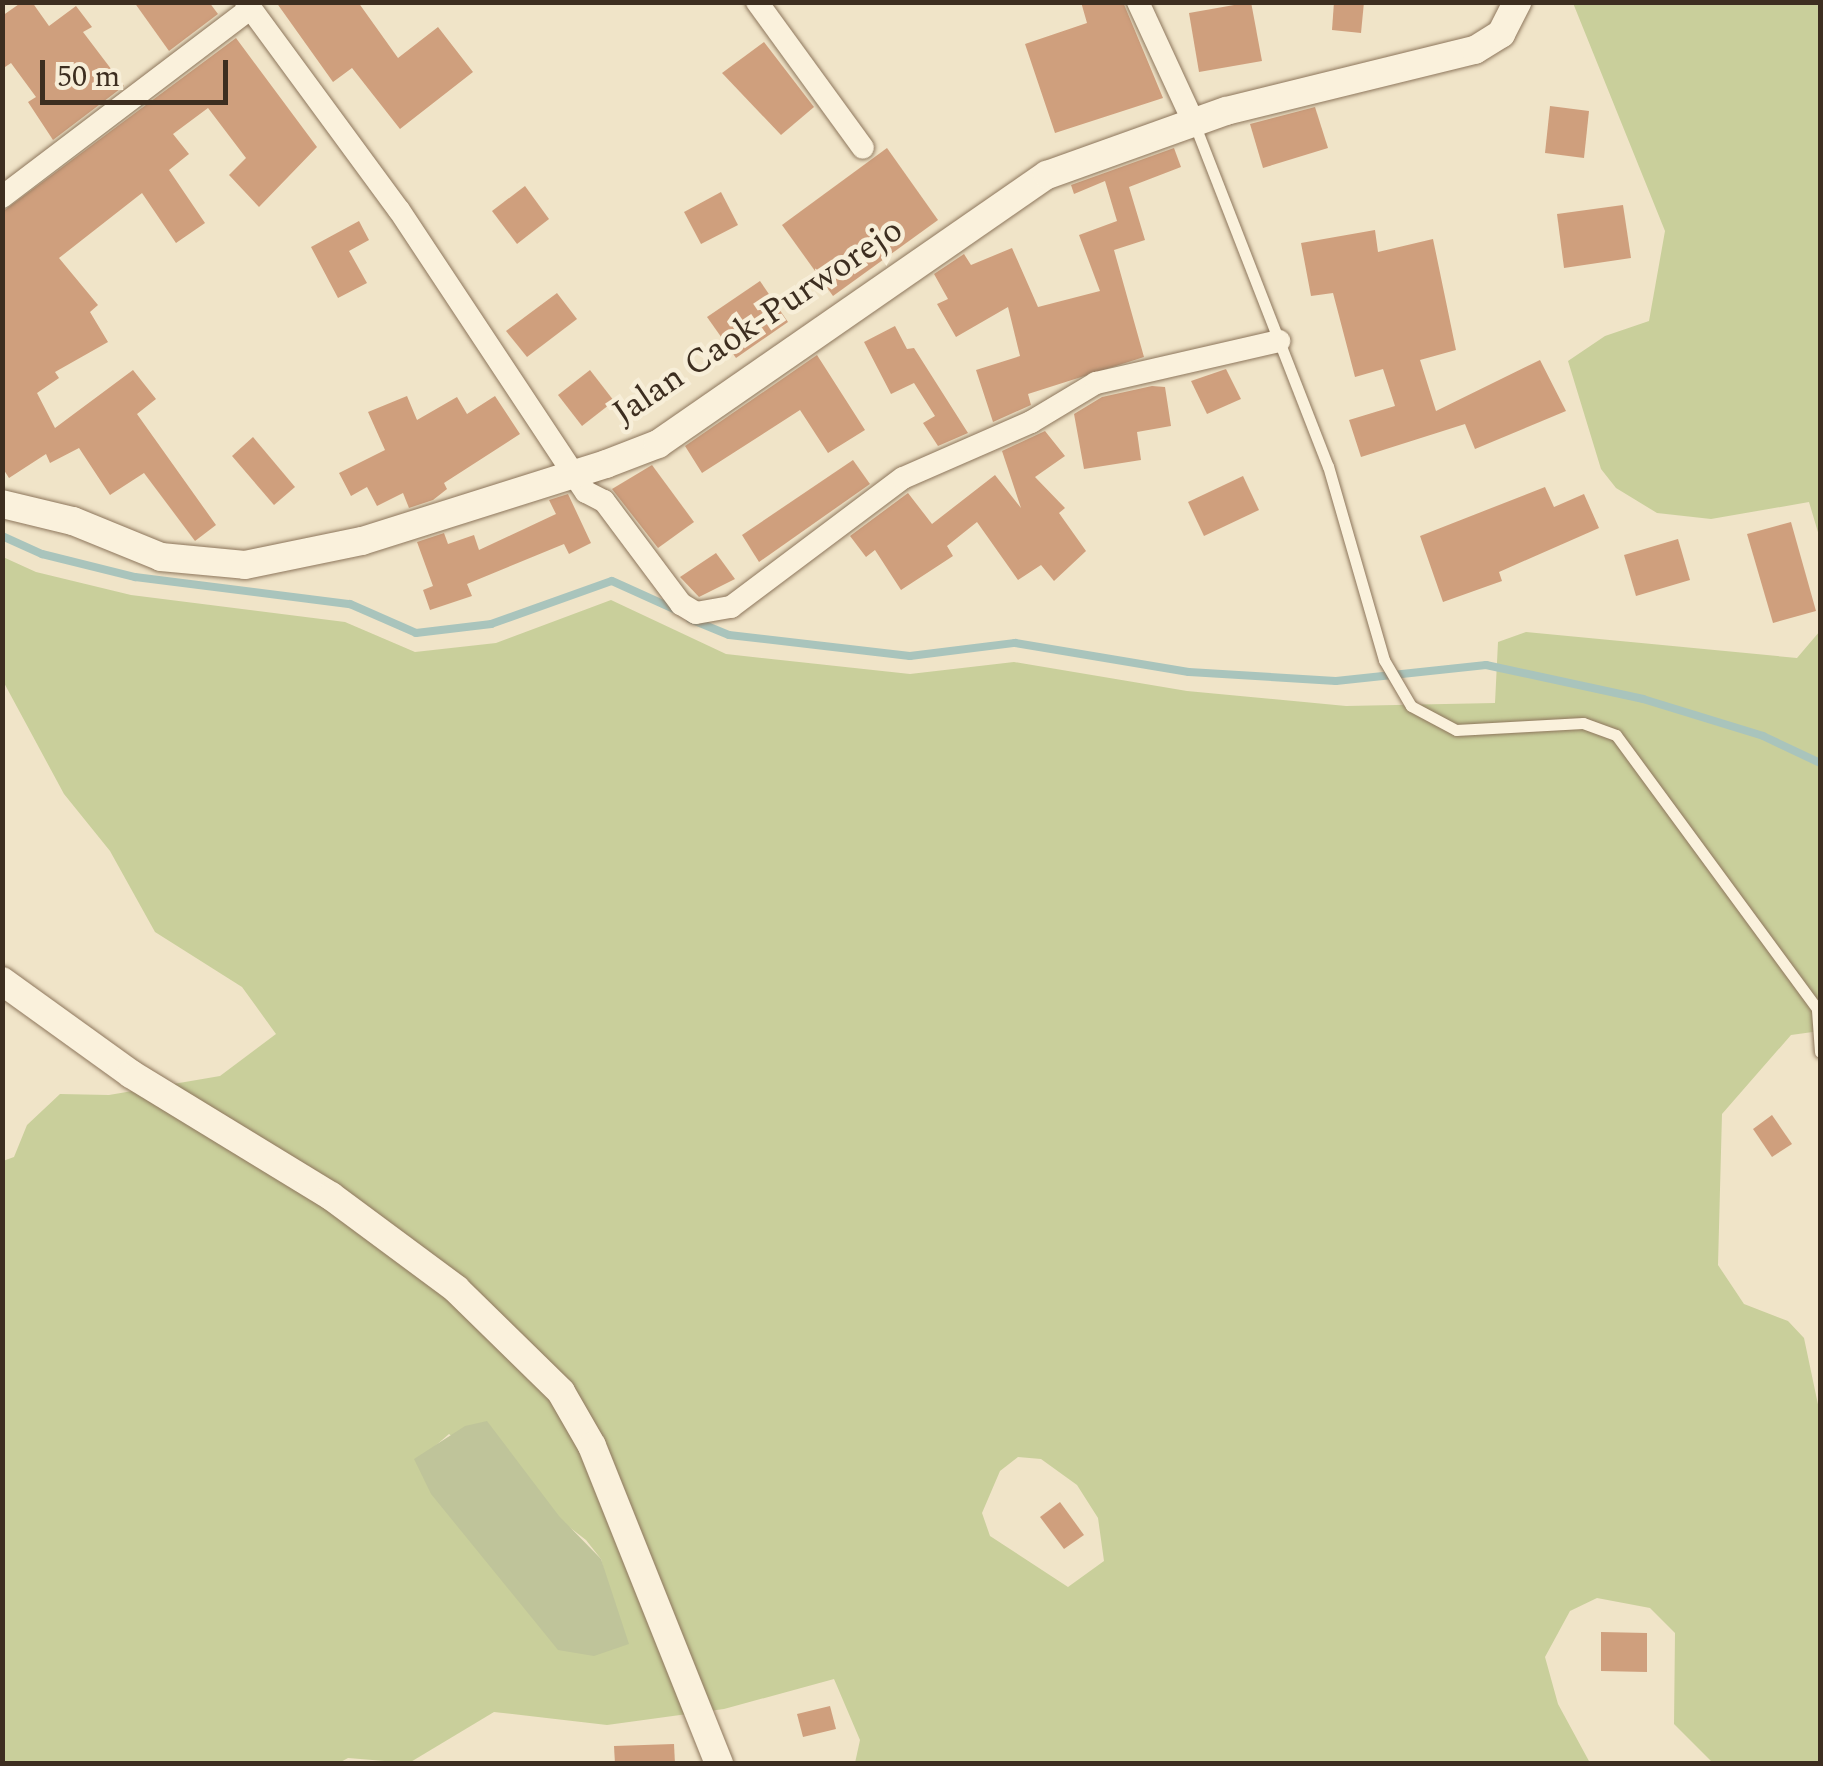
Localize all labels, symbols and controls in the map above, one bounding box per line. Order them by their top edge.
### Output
scale bar [45,40,232,102]
text: 50 m [57,54,120,100]
street label: Jalan Caok-Purworejo [605,209,911,435]

